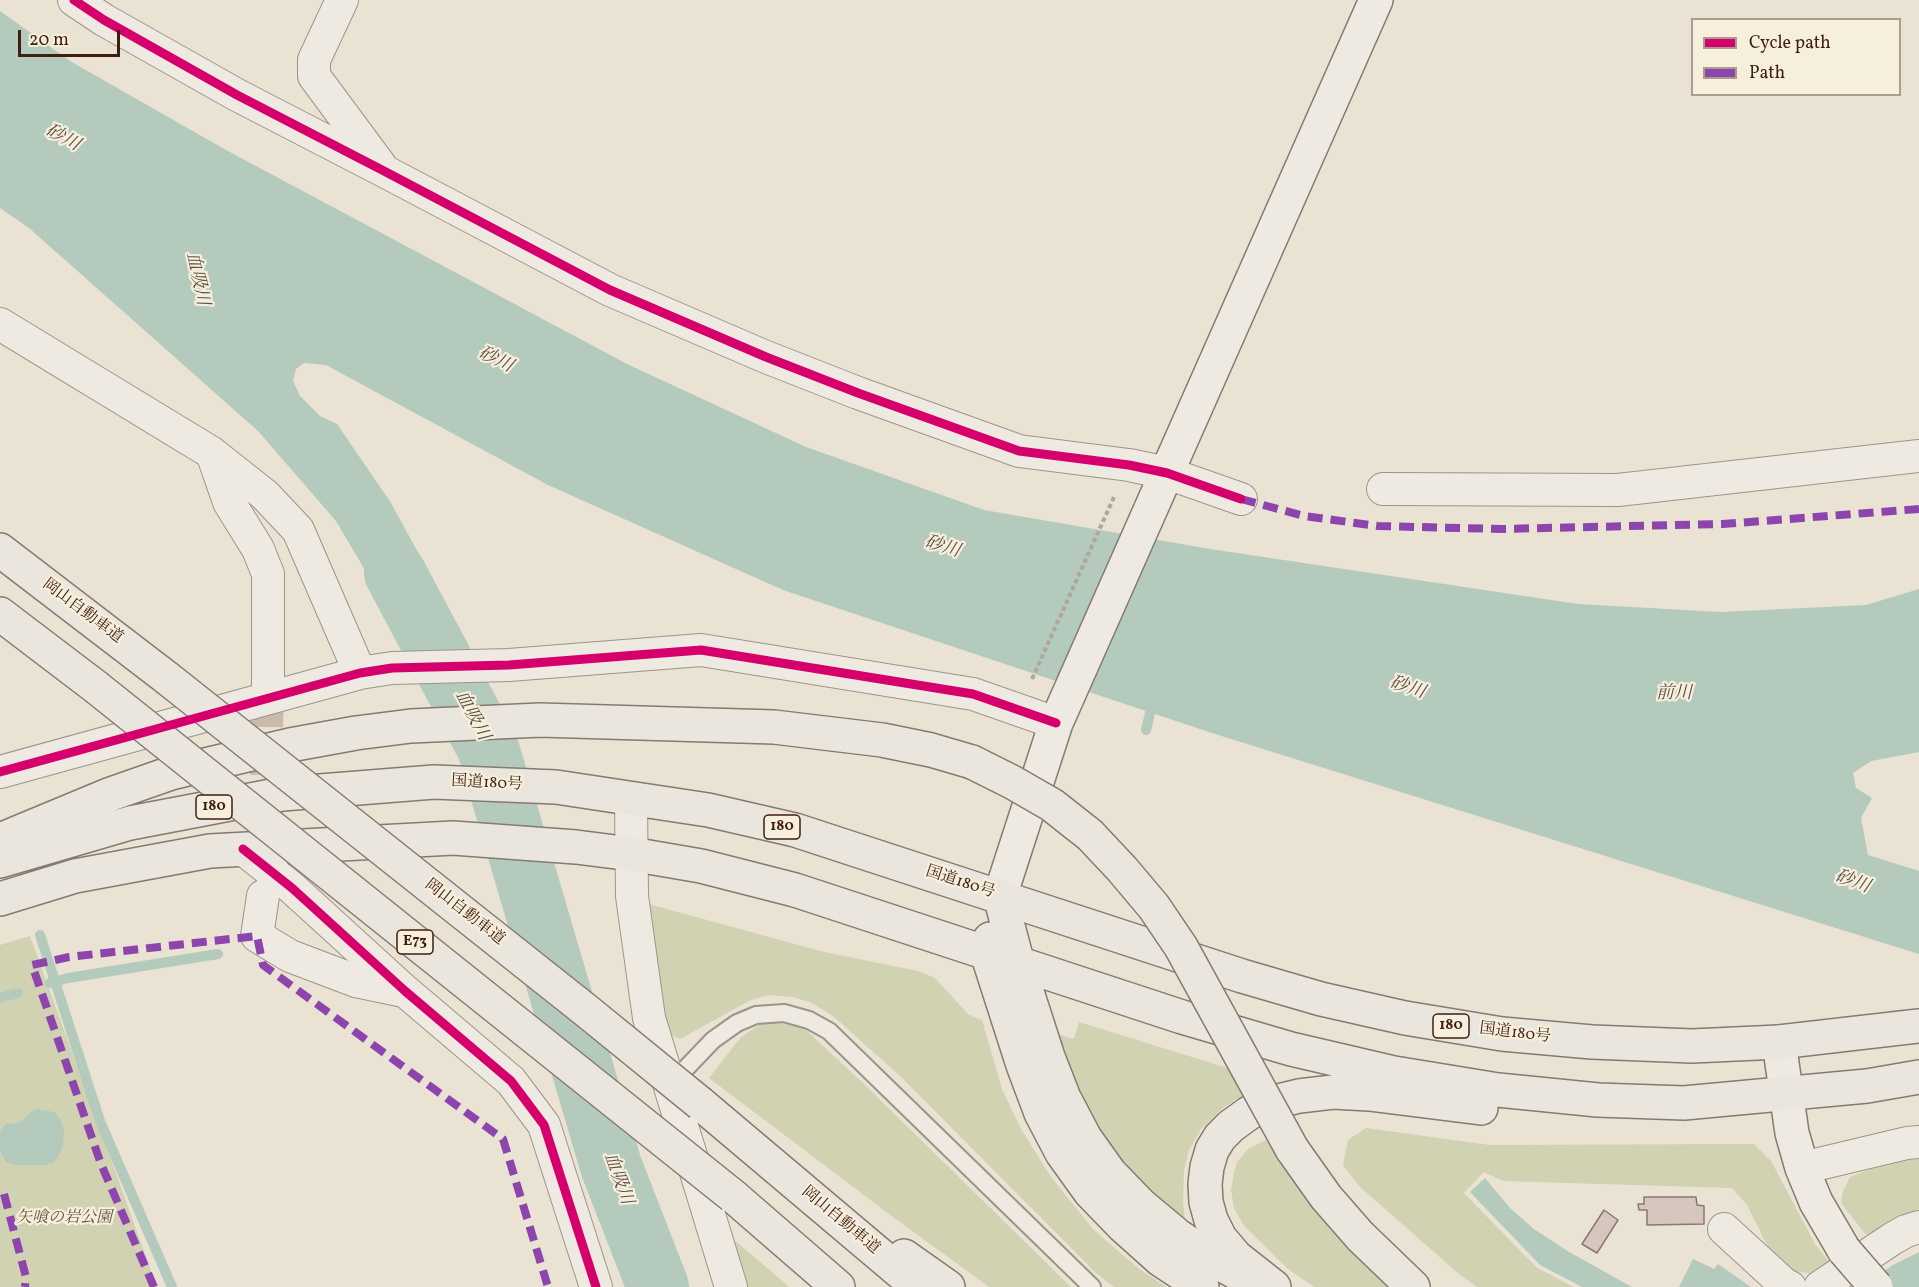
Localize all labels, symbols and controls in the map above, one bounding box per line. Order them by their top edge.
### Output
scale bar [21,18,123,56]
legend [1691,18,1901,96]
text: 20 m [29,28,69,53]
text: Cycle path [1749,31,1831,56]
text: Path [1749,61,1785,86]
water label: 砂川 [41,121,83,157]
water label: 血吸川 [180,250,212,308]
water label: 砂川 [474,343,516,379]
water label: 砂川 [922,532,962,564]
street label: 岡山自動車道 [38,575,126,649]
water label: 砂川 [1387,673,1427,705]
water label: 前川 [1656,684,1692,706]
water label: 血吸川 [449,687,493,745]
street label: 国道180号 [451,773,523,795]
road number: 180 [196,795,232,819]
road number: 180 [764,815,800,839]
street label: 国道180号 [923,863,997,903]
water label: 砂川 [1831,867,1873,899]
street label: 岡山自動車道 [420,876,508,950]
road number: E73 [397,930,433,954]
road number: 180 [1433,1014,1469,1038]
street label: 国道180号 [1478,1020,1552,1048]
water label: 血吸川 [598,1150,636,1208]
street label: 岡山自動車道 [797,1183,883,1259]
park label: 矢喰の岩公園 [16,1209,112,1229]

